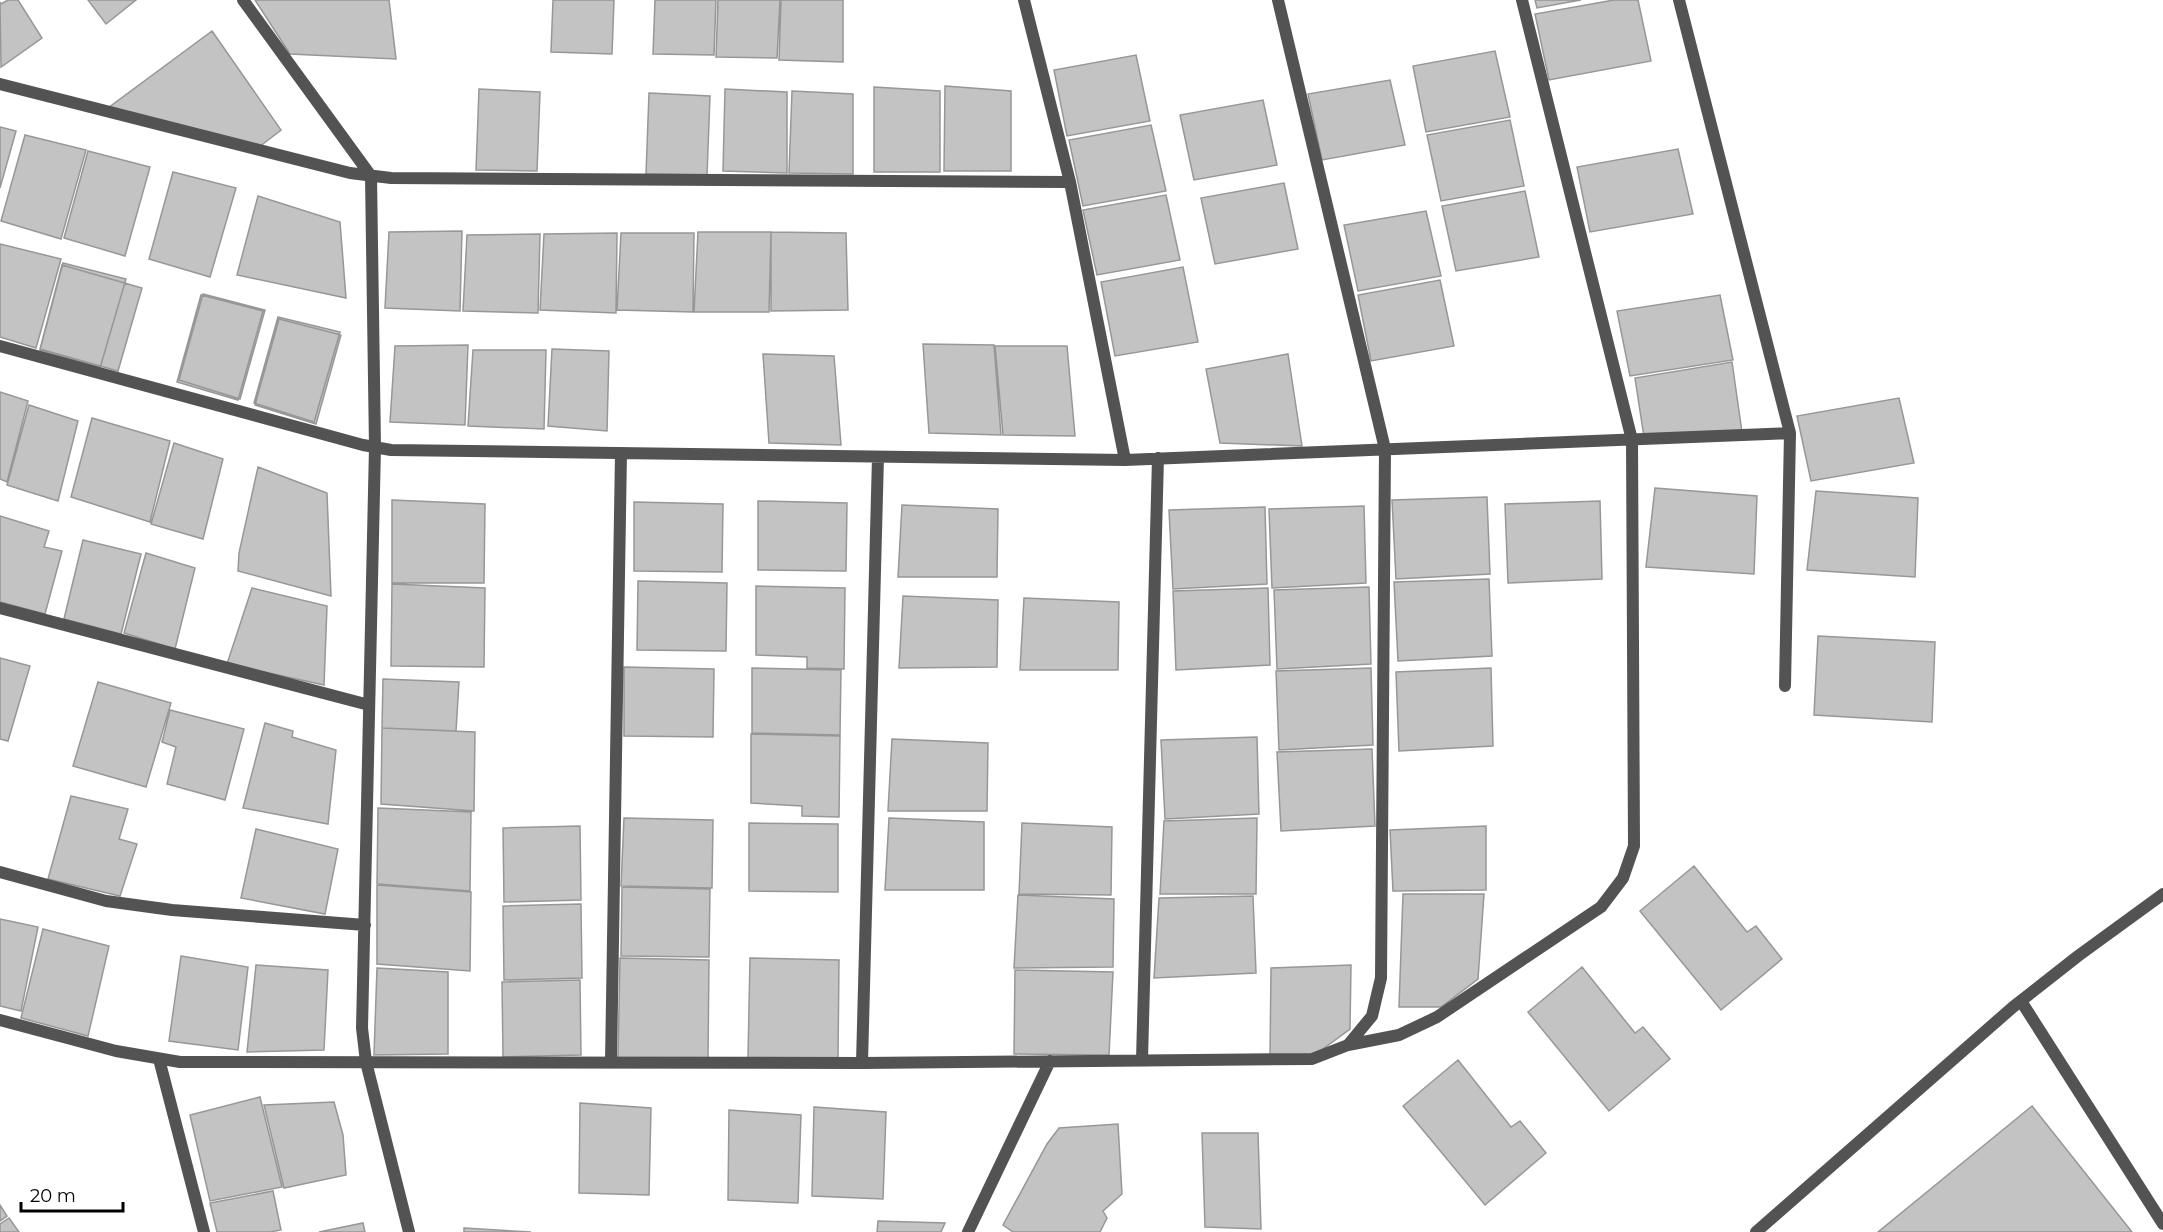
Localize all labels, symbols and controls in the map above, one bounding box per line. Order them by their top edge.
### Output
scale bar [21,1175,123,1213]
text: 20 m [30,1185,76,1207]

